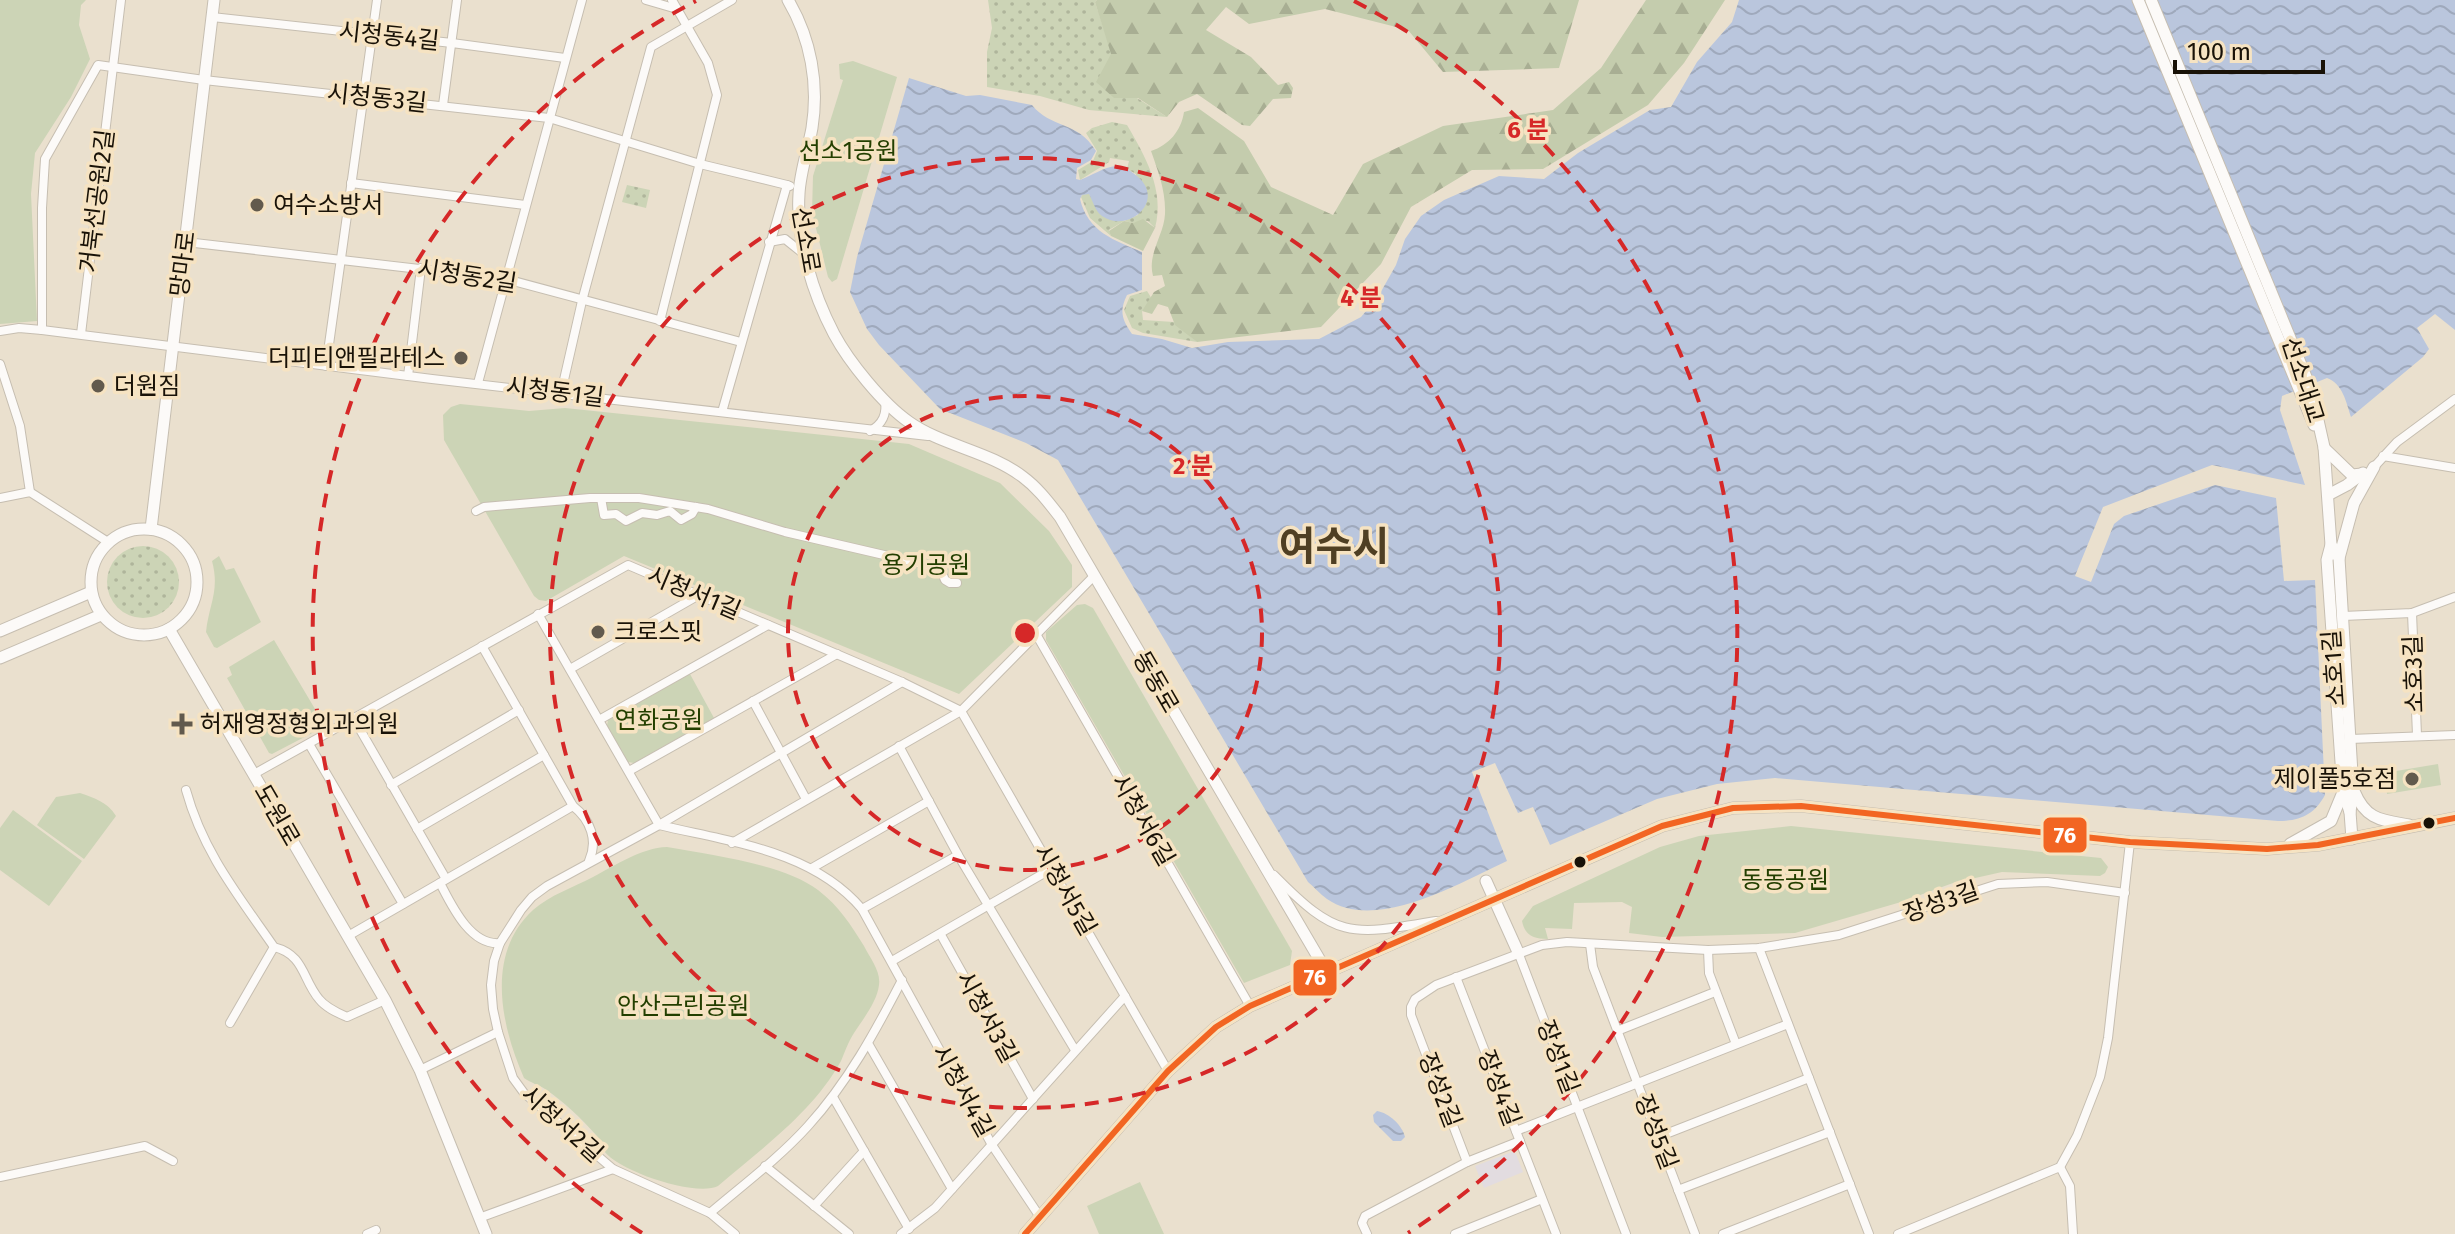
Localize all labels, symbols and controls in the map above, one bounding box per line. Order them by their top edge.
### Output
street label: 시청동4길 [337,17,441,55]
scale bar [2175,24,2323,74]
text: 100 m [2187,38,2251,66]
street label: 시청동3길 [326,79,428,117]
text: 6 분 [1507,116,1549,144]
street label: 거북선공원2길 [74,128,120,274]
park label: 선소1공원 [799,137,897,165]
place label: 여수소방서 [273,191,383,219]
marker: 여수소방서 [248,196,266,214]
street label: 선소로 [786,205,826,275]
street label: 망마로 [165,229,201,299]
street label: 시청동2길 [415,254,519,298]
text: 4 분 [1340,284,1382,312]
street label: 선소대교 [2276,334,2330,426]
place label: 더피티앤필라테스 [268,344,445,372]
marker: 더피티앤필라테스 [452,349,470,367]
place label: 더원짐 [114,372,180,400]
street label: 시청동1길 [504,372,606,412]
marker: 더원짐 [89,377,107,395]
text: 2 분 [1173,452,1213,480]
district label: 여수시 [1279,523,1389,571]
park label: 용기공원 [882,551,970,579]
street label: 시청서1길 [643,561,745,625]
place label: 크로스핏 [614,618,702,646]
centre of rings [1011,619,1039,647]
marker: 크로스핏 [589,623,607,641]
street label: 소호1길 [2317,629,2351,707]
street label: 소호3길 [2399,634,2429,714]
street label: 동동로 [1127,646,1185,718]
park label: 연화공원 [615,706,703,734]
place label: 허재영정형외과의원 [200,710,399,738]
marker: 허재영정형외과의원 [171,713,193,735]
place label: 제이풀5호점 [2274,765,2396,793]
street label: 시청서6길 [1106,769,1180,871]
marker: 제이풀5호점 [2403,770,2421,788]
street label: 도원로 [248,779,306,851]
unlabelled marker [2421,815,2437,831]
line badge: 76 [2042,816,2088,854]
text: 76 [2054,822,2076,849]
street label: 시청서5길 [1028,840,1102,940]
unlabelled marker [1572,854,1588,870]
park label: 동동공원 [1741,866,1829,894]
street label: 장성3길 [1899,876,1983,928]
line badge: 76 [1292,958,1338,997]
text: 76 [1304,964,1326,991]
street label: 시청서3길 [950,966,1024,1068]
park label: 안산근린공원 [617,992,749,1020]
street label: 장성1길 [1531,1016,1585,1098]
street label: 시청서4길 [926,1040,1000,1142]
street label: 장성4길 [1472,1046,1526,1130]
street label: 장성2길 [1413,1049,1467,1131]
street label: 시청서2길 [515,1080,609,1168]
street label: 장성5길 [1629,1090,1683,1174]

